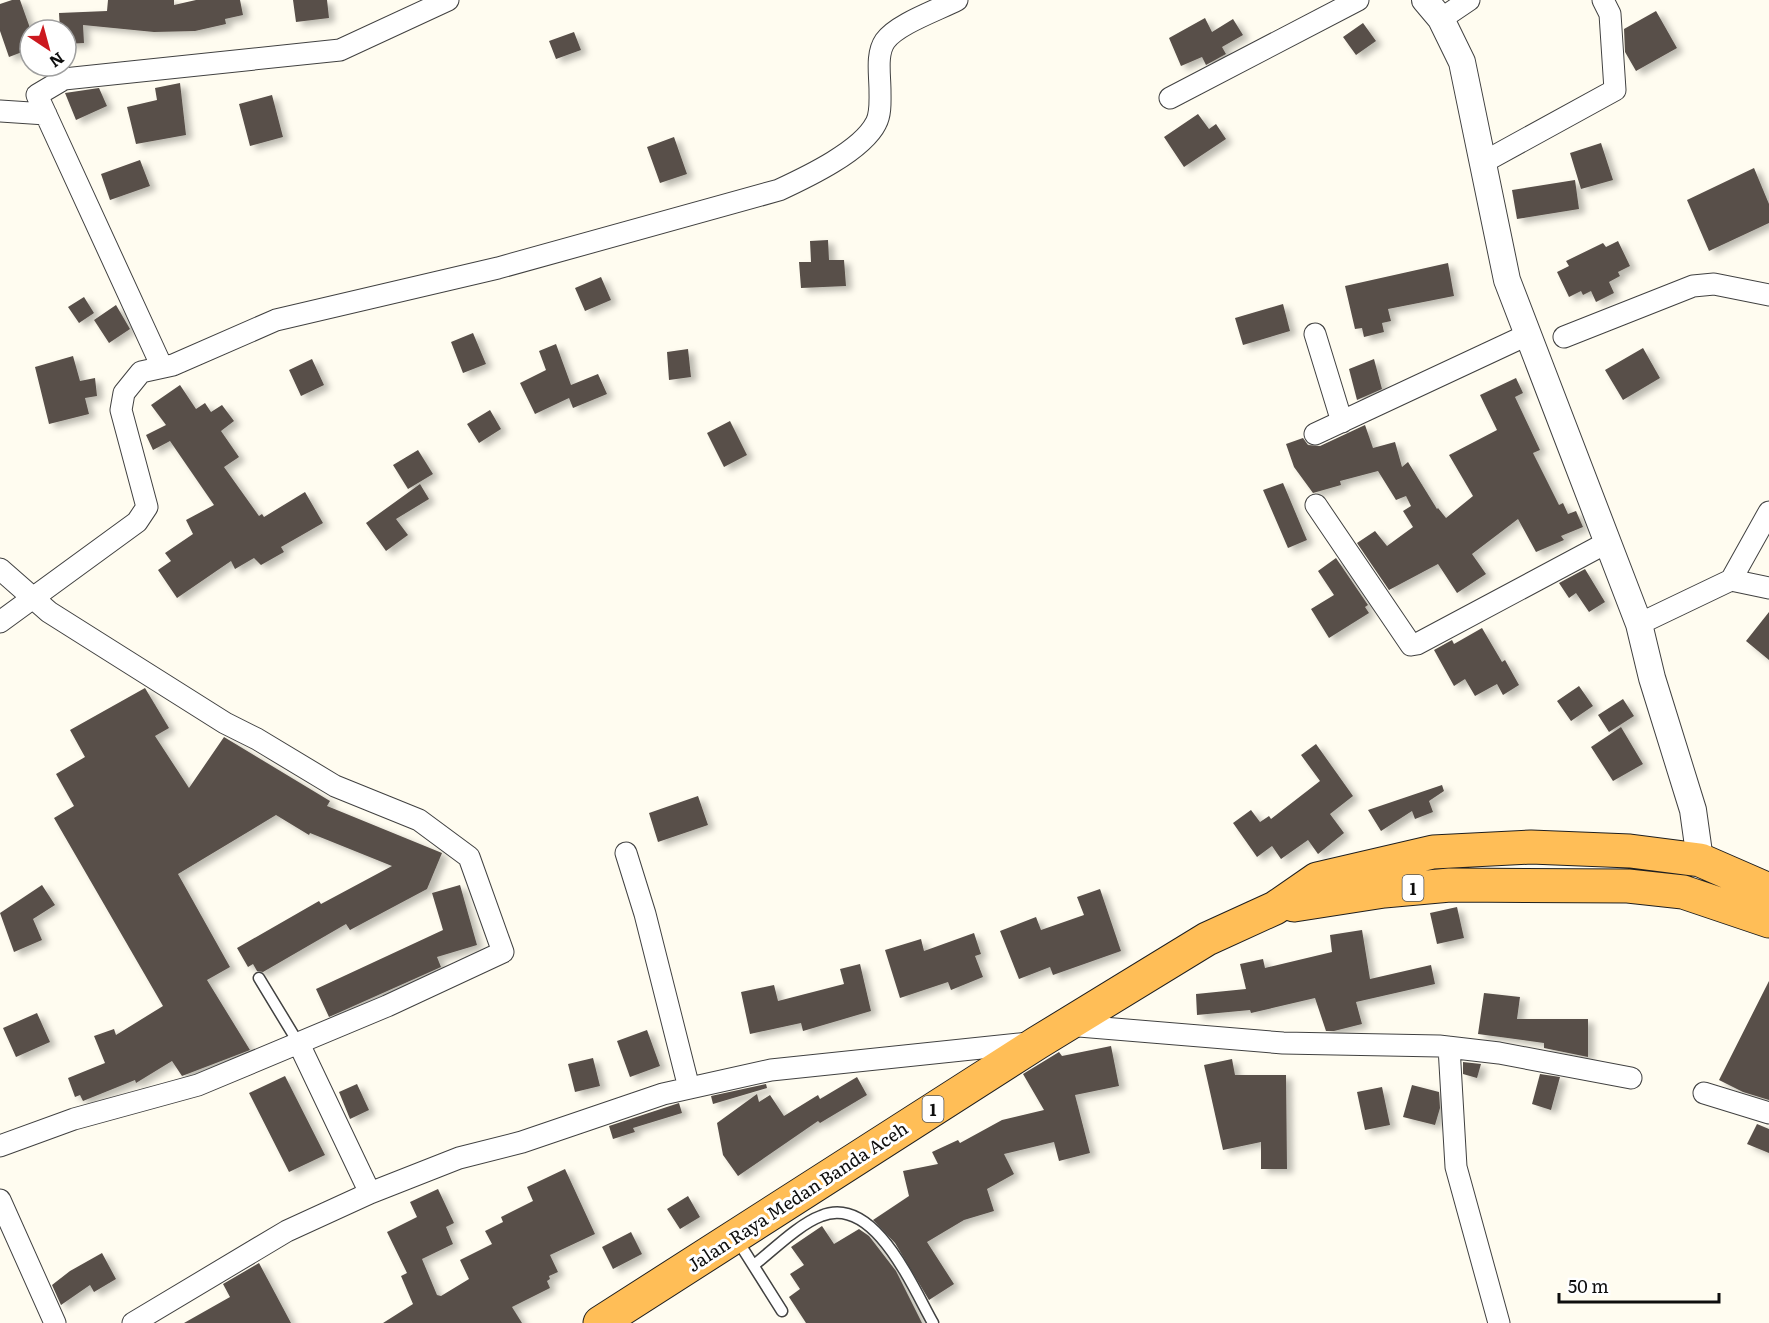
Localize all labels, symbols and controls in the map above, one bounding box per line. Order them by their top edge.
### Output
north arrow [18,18,78,78]
text: N [45,47,70,75]
road number: 1 [1402,875,1424,901]
road number: 1 [922,1096,944,1122]
street label: Jalan Raya Medan Banda Aceh [681,1114,913,1278]
scale bar [1559,1266,1720,1304]
text: 50 m [1568,1272,1609,1299]

